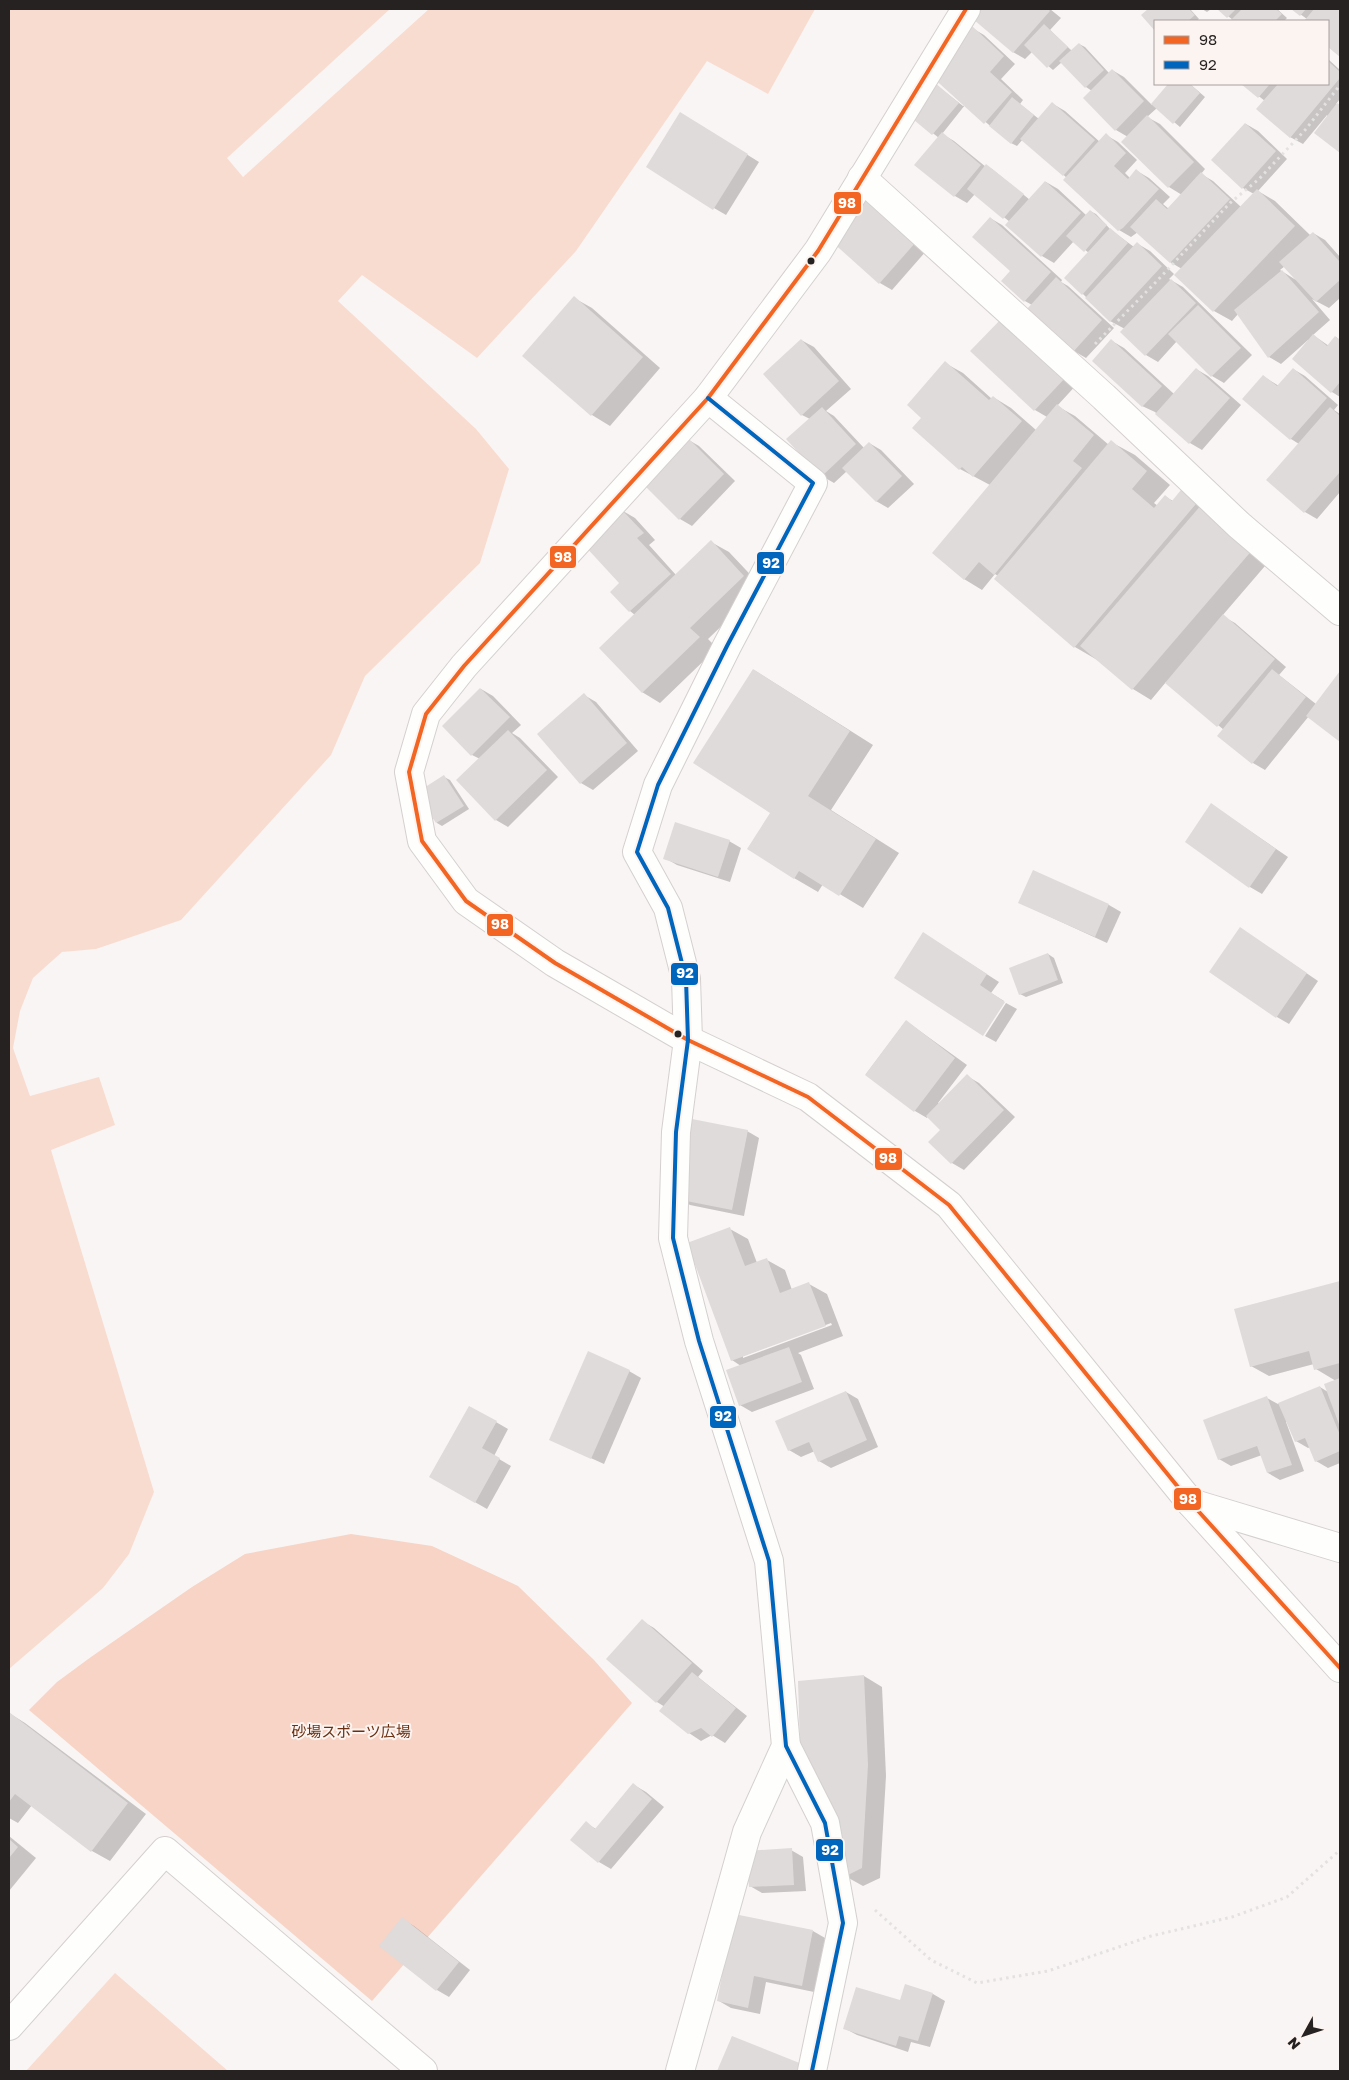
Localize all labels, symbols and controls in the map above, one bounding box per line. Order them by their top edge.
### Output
legend [1154,20,1329,85]
text: 98 [1199,30,1217,48]
text: 92 [1199,55,1217,73]
line badge: 98 [833,191,862,215]
text: 98 [838,194,856,211]
unlabelled marker [806,256,816,266]
line badge: 98 [549,545,577,569]
text: 98 [554,548,572,565]
line badge: 92 [756,551,785,575]
text: 92 [762,554,780,571]
line badge: 98 [486,913,514,937]
text: 98 [491,915,509,932]
line badge: 92 [670,962,699,986]
text: 92 [676,964,694,981]
unlabelled marker [673,1029,683,1039]
line badge: 98 [874,1147,903,1171]
text: 98 [879,1149,897,1166]
line badge: 92 [709,1405,737,1429]
text: 92 [714,1407,732,1424]
line badge: 98 [1173,1487,1202,1511]
text: 98 [1179,1490,1197,1507]
park label: 砂場スポーツ広場 [291,1722,411,1740]
line badge: 92 [815,1838,844,1862]
text: 92 [821,1841,839,1858]
north arrow [1279,2010,1329,2060]
text: N [1284,2034,1304,2053]

